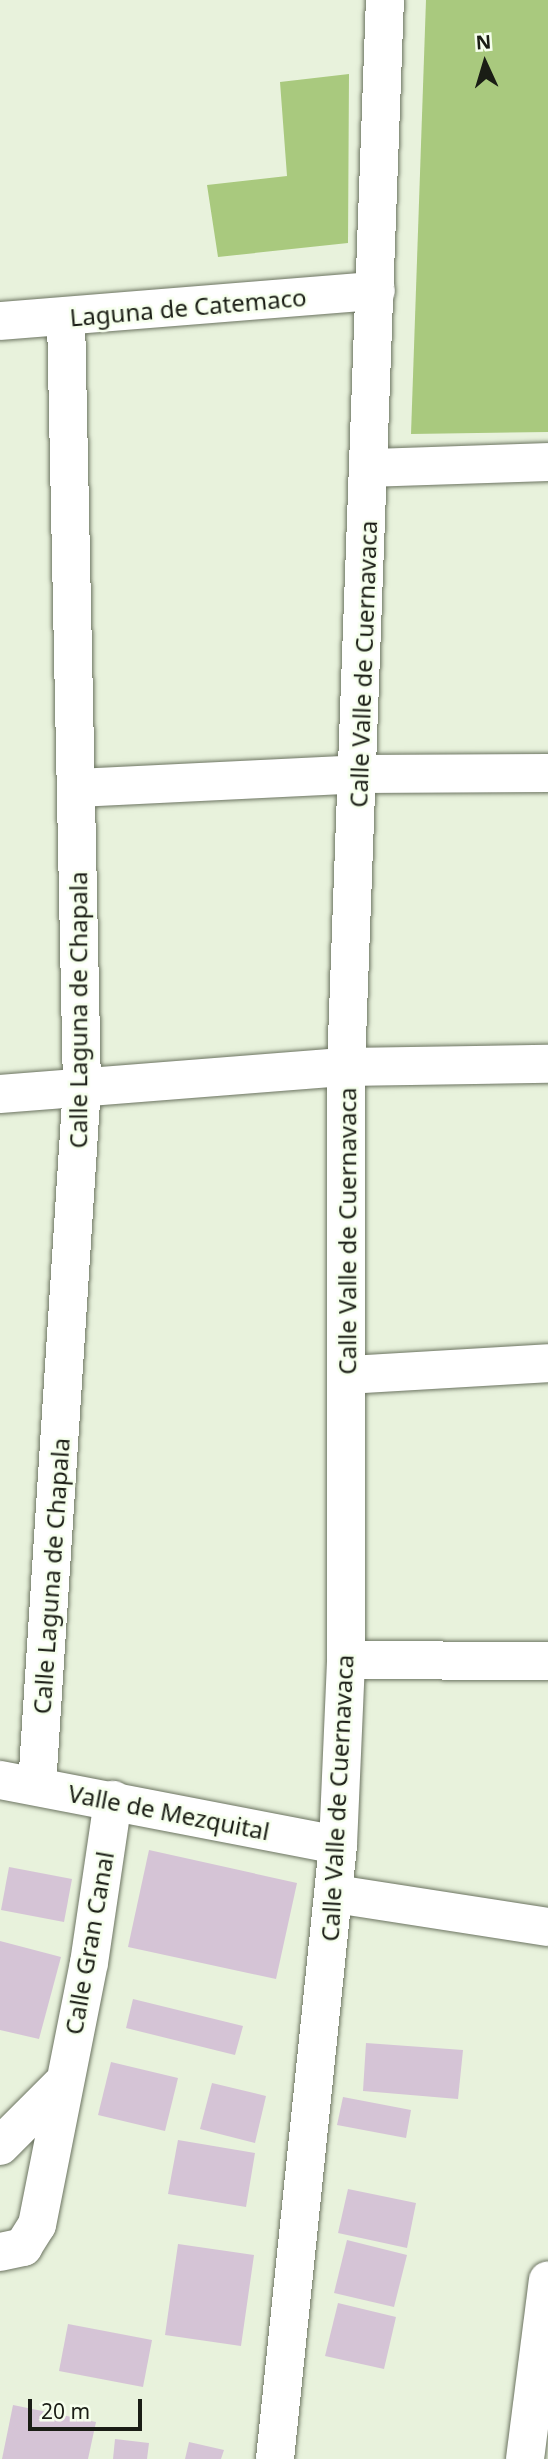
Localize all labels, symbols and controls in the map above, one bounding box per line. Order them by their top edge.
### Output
north arrow [450,28,520,98]
text: N [475,29,492,56]
street label: Laguna de Catemaco [68,282,308,332]
street label: Calle Valle de Cuernavaca [344,520,382,808]
street label: Calle Laguna de Chapala [64,872,92,1148]
street label: Calle Valle de Cuernavaca [333,1087,361,1375]
street label: Calle Laguna de Chapala [27,1437,75,1715]
street label: Calle Valle de Cuernavaca [315,1654,359,1942]
street label: Valle de Mezquital [66,1778,272,1846]
street label: Calle Gran Canal [59,1849,119,2037]
scale bar [32,2386,145,2430]
text: 20 m [41,2397,90,2425]

